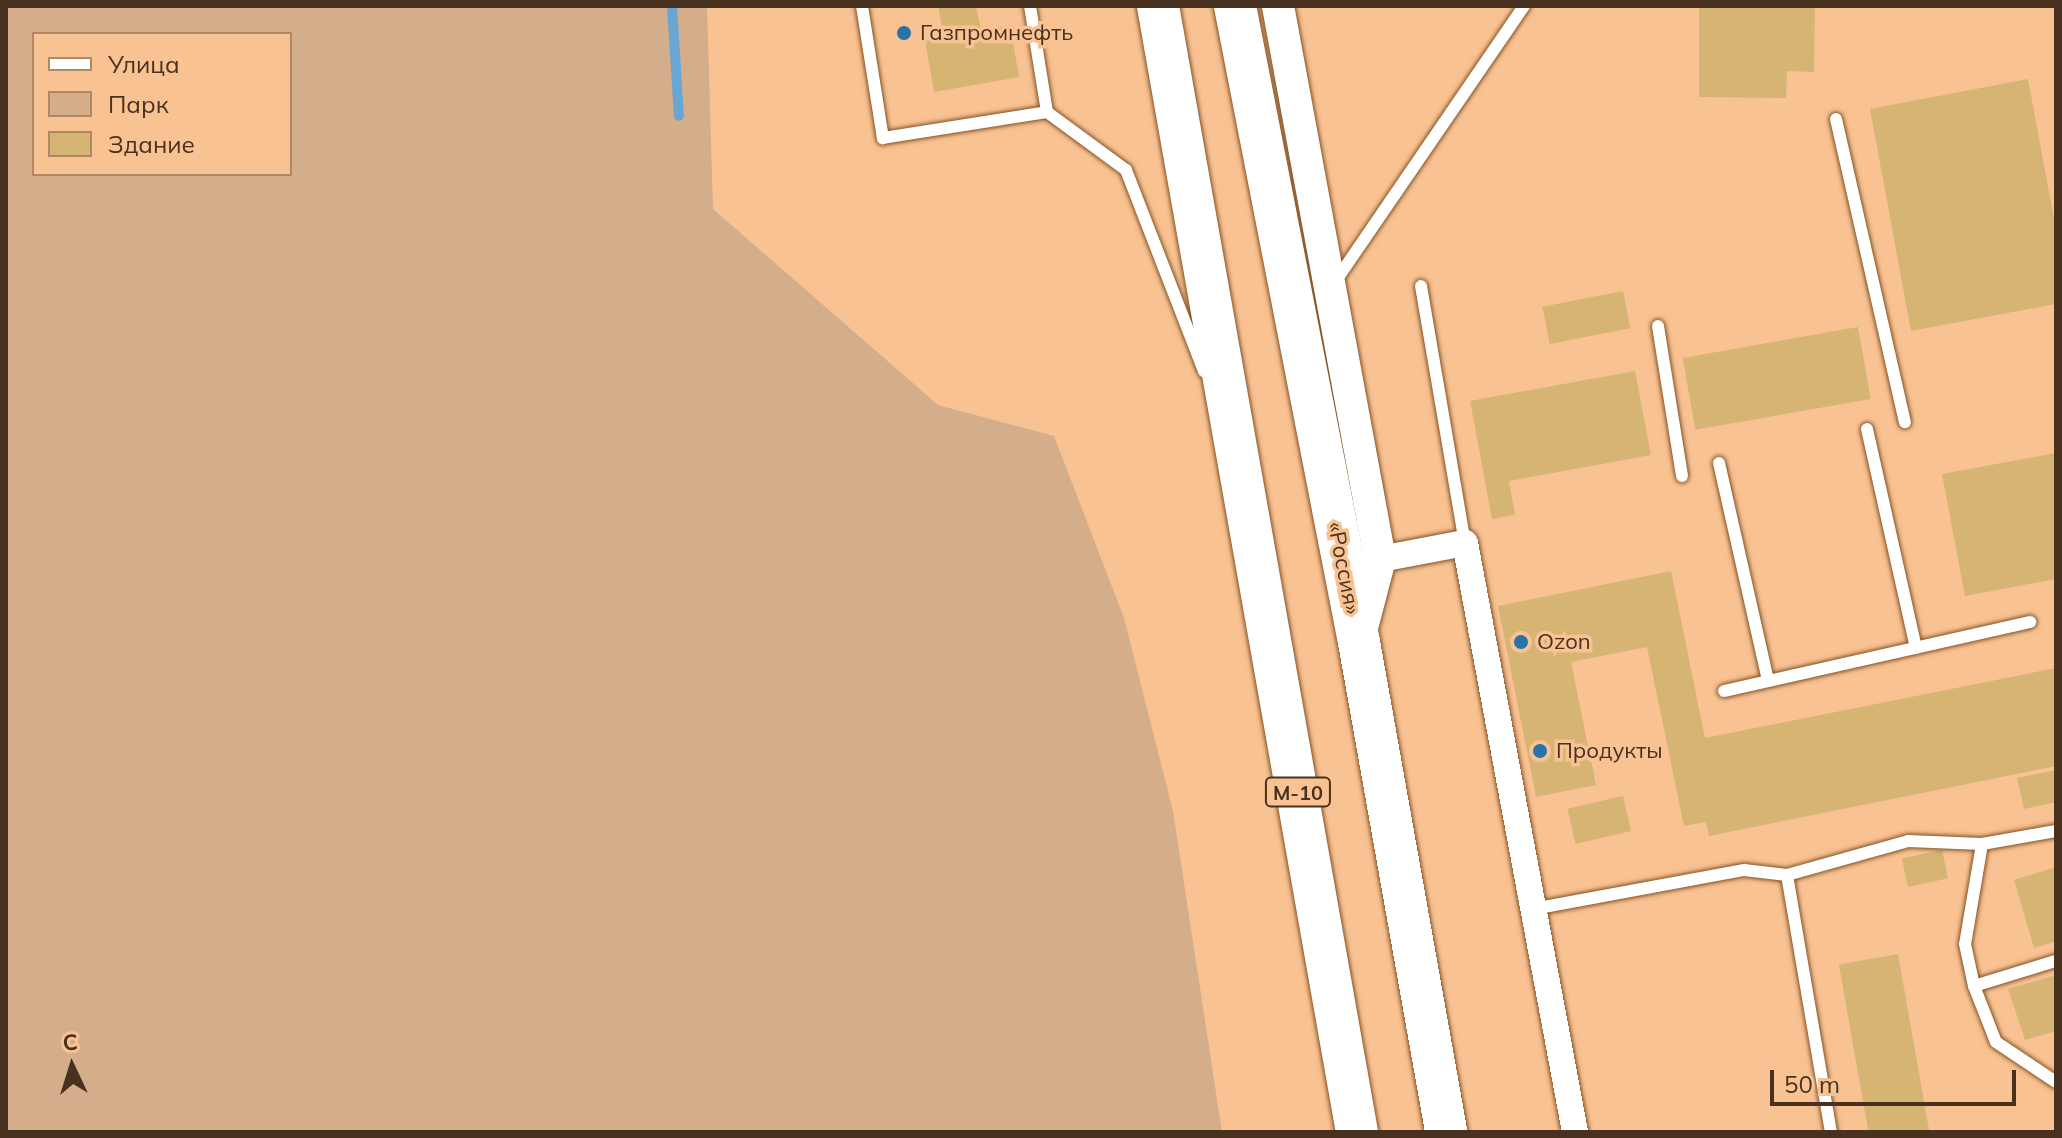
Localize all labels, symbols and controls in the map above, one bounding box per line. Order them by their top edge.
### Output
place label: Газпромнефть [920,20,1073,46]
marker: Газпромнефть [895,24,913,42]
legend [32,32,292,176]
text: Улица [108,49,180,79]
text: Парк [108,89,169,119]
text: Здание [108,129,195,159]
street label: «Россия» [1322,519,1366,617]
place label: Ozon [1537,629,1591,655]
marker: Ozon [1512,633,1530,651]
place label: Продукты [1556,738,1663,764]
marker: Продукты [1531,742,1549,760]
road number: М-10 [1264,776,1332,808]
north arrow [32,1026,112,1106]
text: С [62,1028,79,1057]
scale bar [1774,1054,2020,1104]
text: 50 m [1784,1069,1840,1099]

